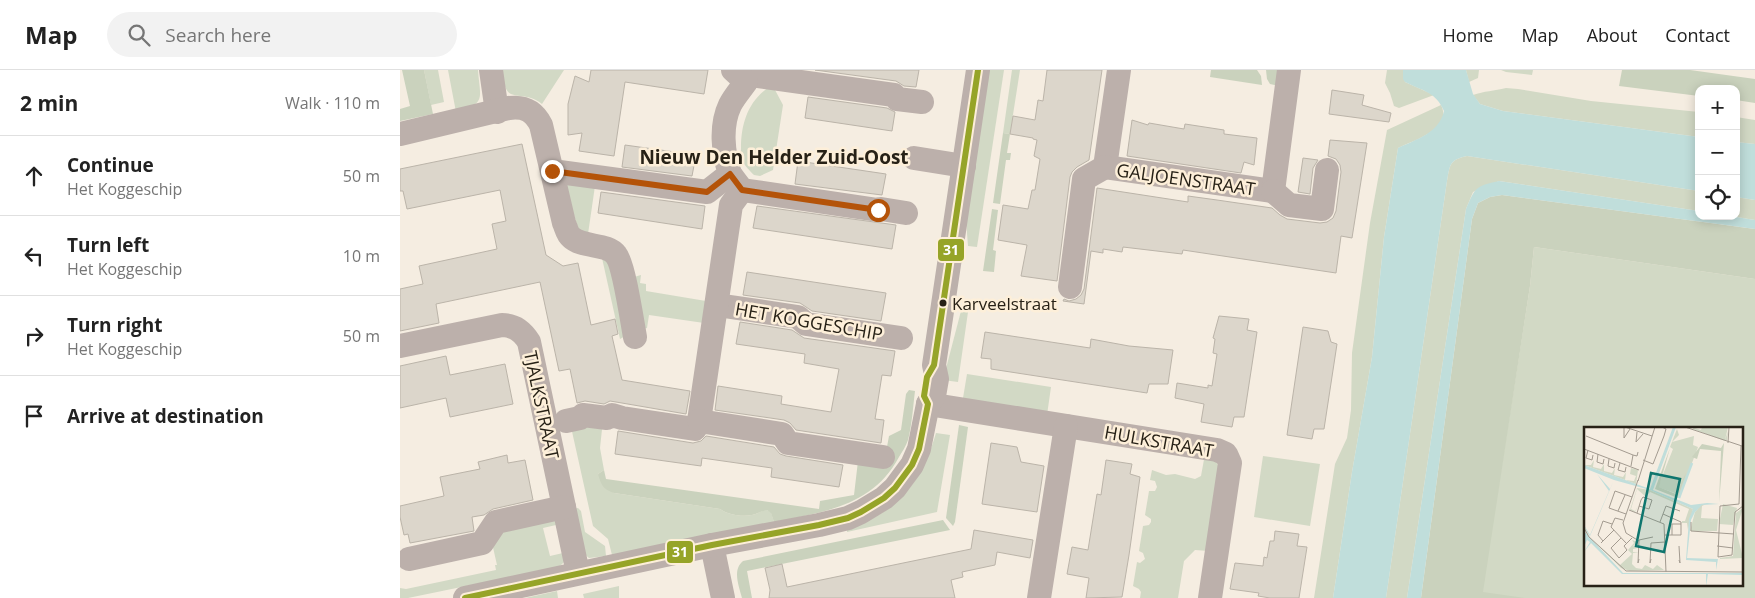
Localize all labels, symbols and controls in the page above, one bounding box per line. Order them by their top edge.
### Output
search box [107,12,457,57]
text: Map [25,18,77,51]
icon: search [125,21,153,49]
text: Search here [165,22,271,48]
text: Home [1443,23,1493,47]
text: Map [1521,23,1559,47]
text: About [1587,23,1637,47]
text: Contact [1665,23,1730,47]
map controls [1695,85,1740,220]
button: + [1695,85,1740,130]
text: 2 min [20,89,78,117]
text: Walk · 110 m [285,92,380,114]
button: − [1695,130,1740,175]
district label: Nieuw Den Helder Zuid-Oost [639,144,909,170]
text: Continue [67,152,154,178]
street label: GALJOENSTRAAT [1115,157,1257,201]
route end [541,160,564,183]
icon: ahead [20,162,48,190]
text: 50 m [343,165,380,187]
button: locate [1695,175,1740,220]
text: Het Koggeschip [67,178,182,200]
route start [867,199,890,222]
text: Turn left [67,232,149,258]
line badge: 31 [937,238,965,262]
text: 31 [943,240,959,259]
icon: left [20,242,48,270]
text: 10 m [343,245,380,267]
text: Het Koggeschip [67,258,182,280]
place label: Karveelstraat [952,292,1057,315]
street label: HET KOGGESCHIP [733,296,885,346]
marker: Karveelstraat [938,298,948,308]
text: Turn right [67,312,162,338]
icon: right [20,322,48,350]
text: 50 m [343,325,380,347]
text: Het Koggeschip [67,338,182,360]
street label: TJALKSTRAAT [519,349,565,461]
icon: arrive [20,402,48,430]
text: Arrive at destination [67,403,264,429]
street label: HULKSTRAAT [1103,420,1216,462]
inset map [1584,427,1742,586]
line badge: 31 [666,540,694,564]
text: 31 [672,542,688,561]

